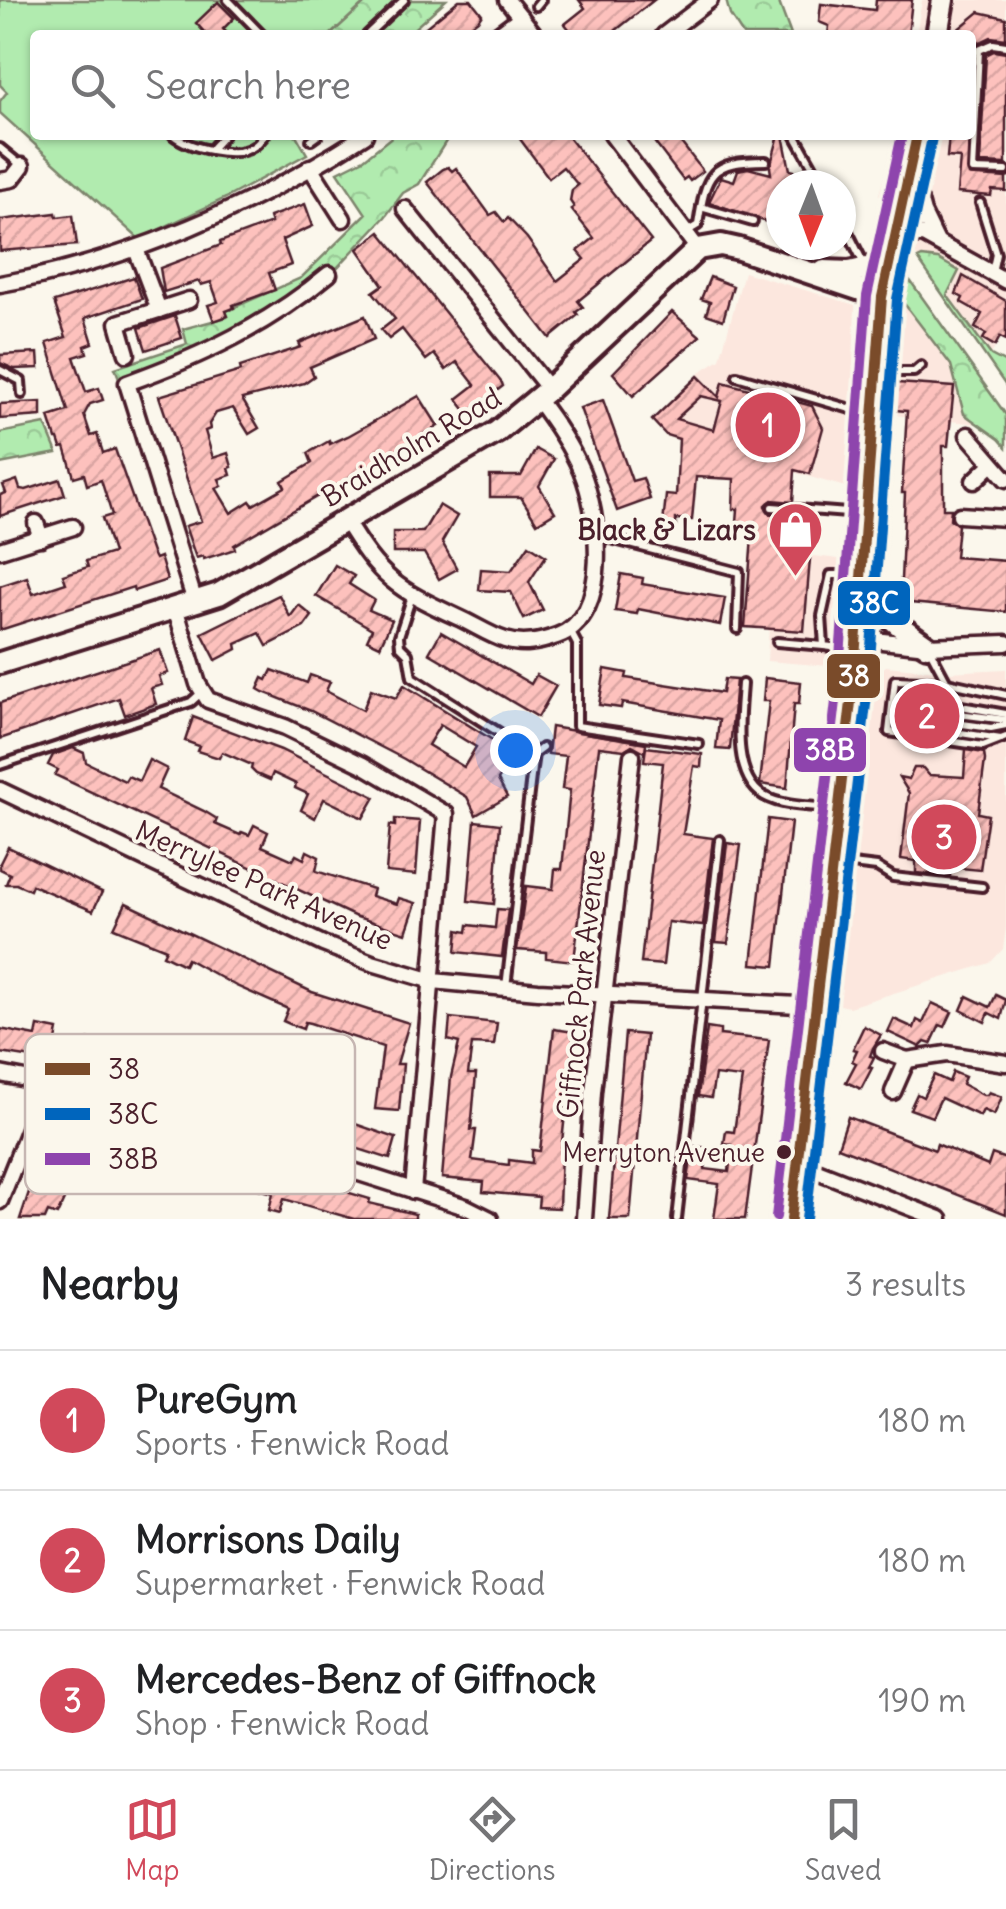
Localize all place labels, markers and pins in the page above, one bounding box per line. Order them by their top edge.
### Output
pin: 1 [736,388,800,462]
shop icon: Black & Lizars [765,500,825,579]
place label: Black & Lizars [577,512,756,548]
pin: 2 [894,678,960,754]
pin: 3 [912,800,976,874]
place label: Merryton Avenue [562,1136,765,1169]
marker: Merryton Avenue [774,1142,794,1162]

